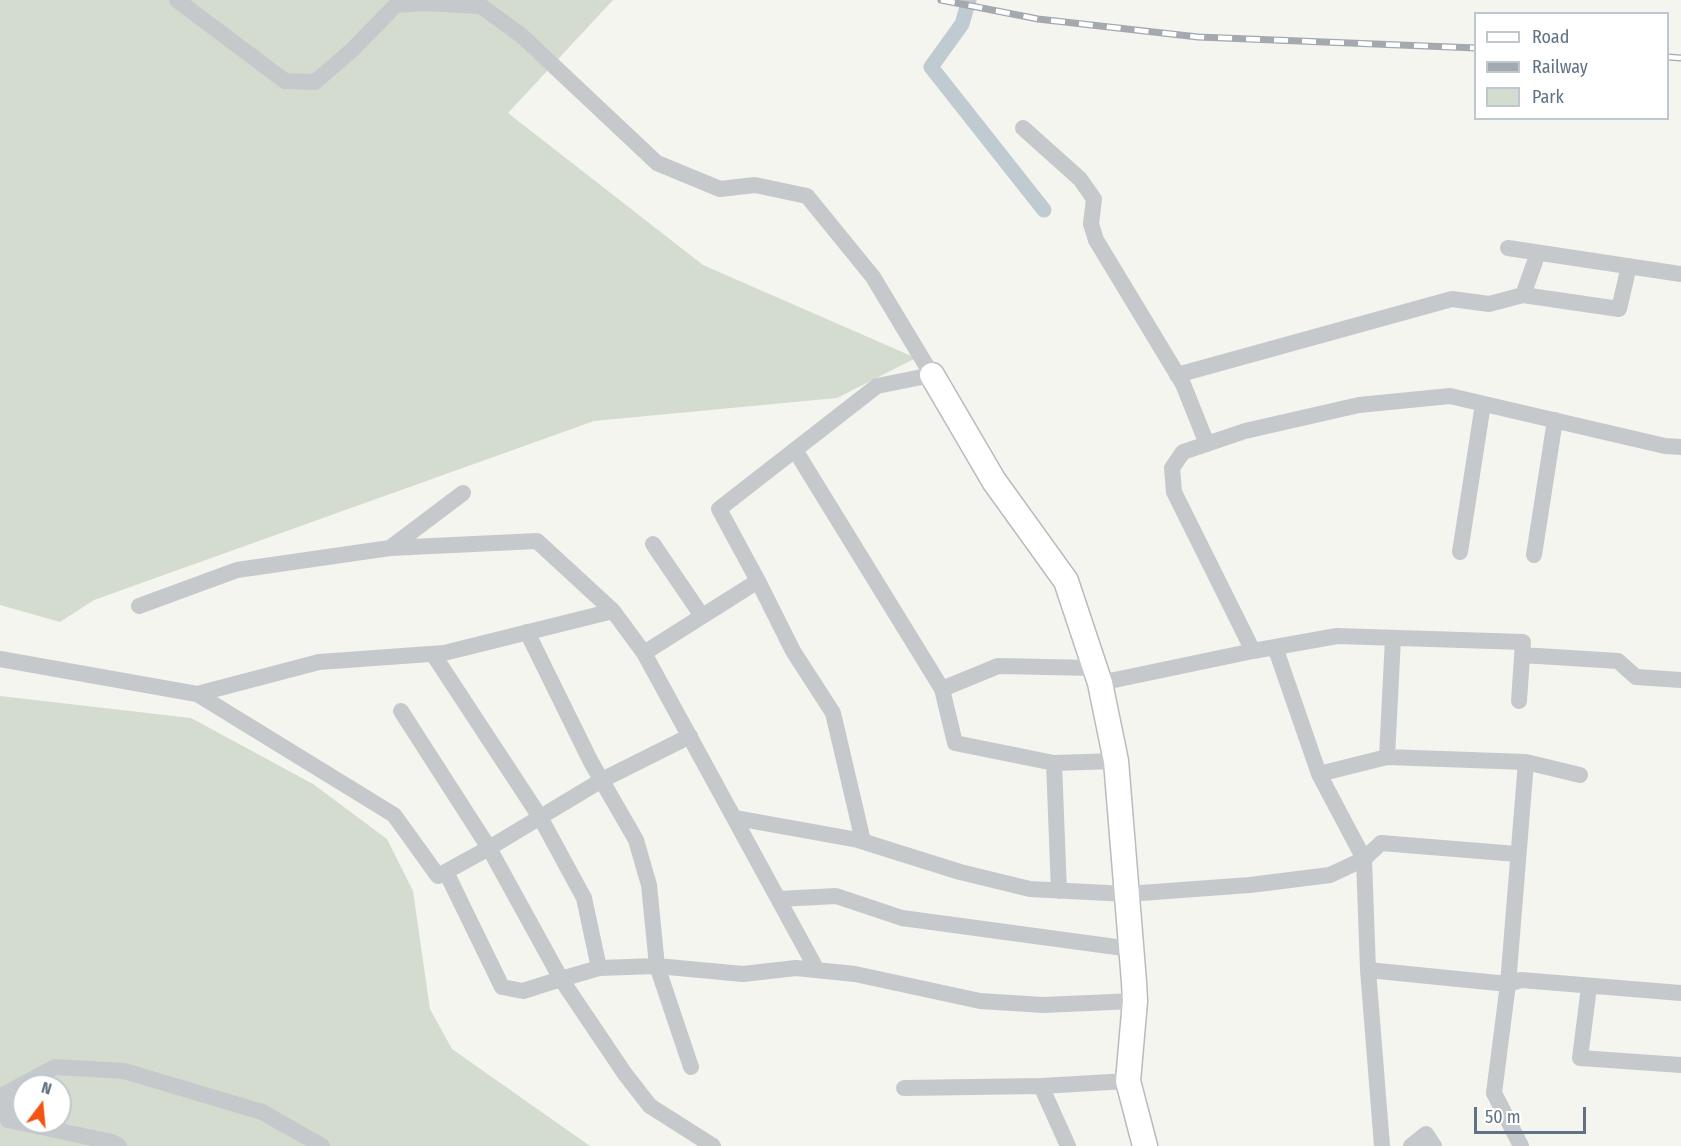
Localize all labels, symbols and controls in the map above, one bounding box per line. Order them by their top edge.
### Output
legend [1474,12,1669,120]
text: Road [1532,26,1569,48]
text: Railway [1532,56,1588,78]
text: Park [1532,86,1564,108]
north arrow [12,1074,72,1134]
text: N [39,1078,54,1099]
scale bar [1477,1095,1590,1133]
text: 50 m [1485,1106,1521,1128]

